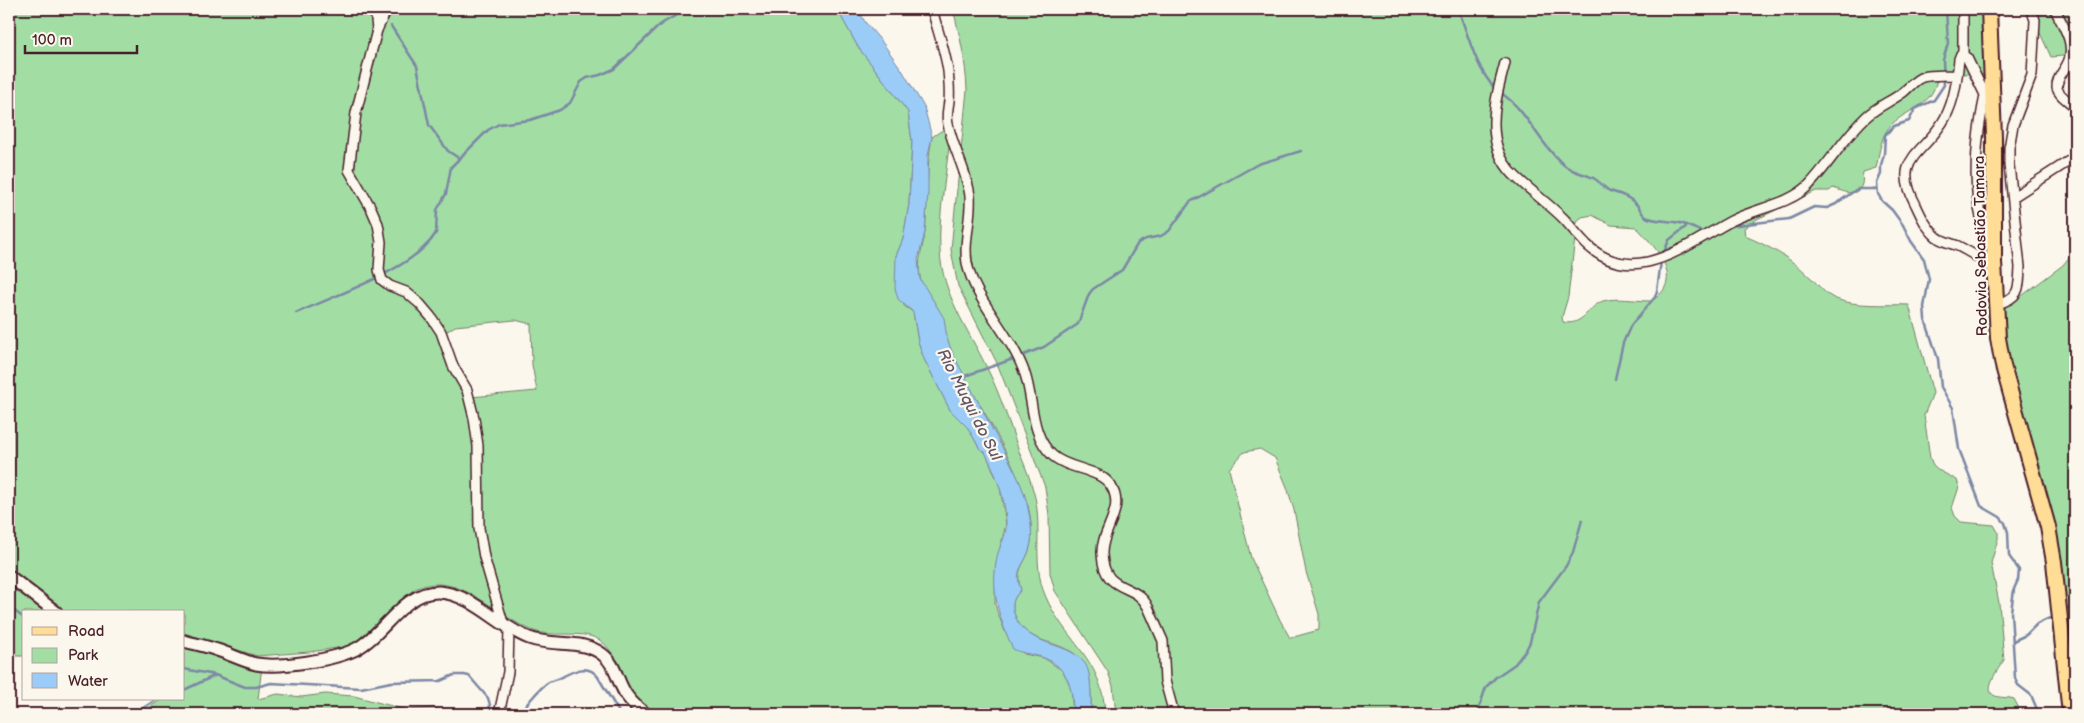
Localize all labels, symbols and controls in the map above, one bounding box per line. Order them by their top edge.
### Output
scale bar [25,22,138,54]
text: 100 m [32,31,72,50]
street label: Rodovia Sebastião Tamara [1970,155,1992,337]
water label: Rio Muqui do Sul [933,346,1006,465]
legend [22,610,185,700]
text: Road [68,622,104,641]
text: Park [68,646,99,665]
text: Water [68,672,108,691]

